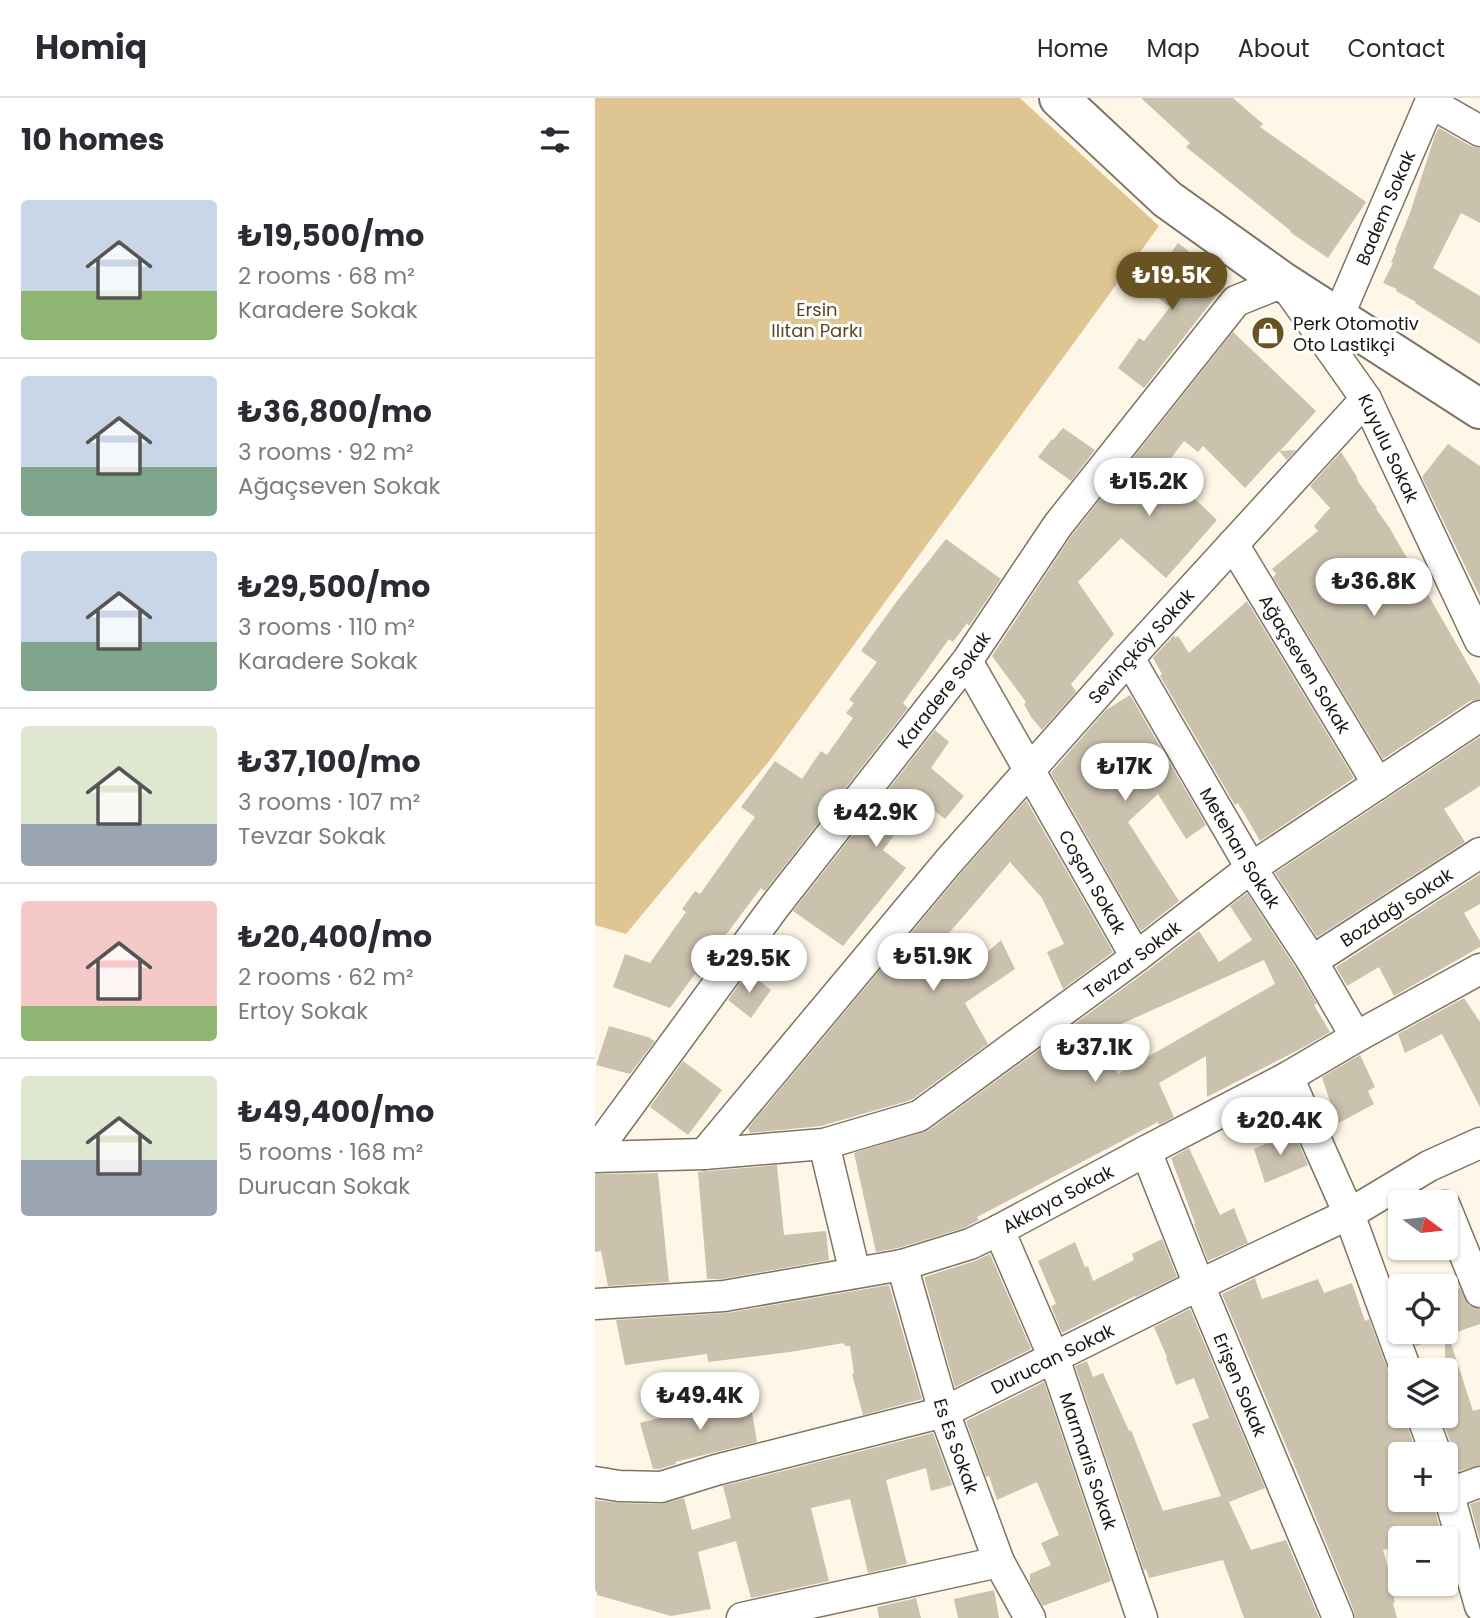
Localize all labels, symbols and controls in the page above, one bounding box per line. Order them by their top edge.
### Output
text: Homiq [35,24,147,71]
text: Home [1037,32,1109,65]
text: Map [1147,32,1200,65]
text: About [1238,32,1309,65]
text: Contact [1347,32,1445,65]
text: 10 homes [21,118,165,161]
icon: filters [536,121,574,159]
street label: Badem Sokak [1349,146,1421,269]
text: ₺19,500/mo [238,214,424,257]
icon: home [77,228,161,312]
pin: ₺19.5K [1115,252,1229,312]
text: ₺19.5K [1132,259,1212,291]
text: 2 rooms · 68 m² [238,260,415,292]
text: Karadere Sokak [238,294,418,326]
park label: Ersin Ilıtan Parkı [771,297,863,343]
place label: Perk Otomotiv Oto Lastikçi [1293,311,1419,357]
shop icon: Perk Otomotiv Oto Lastikçi [1249,314,1287,352]
street label: Kuyulu Sokak [1353,389,1426,507]
text: ₺36,800/mo [238,390,432,433]
icon: home [77,404,161,488]
text: 3 rooms · 92 m² [238,436,414,468]
pin: ₺15.2K [1092,458,1206,518]
text: ₺15.2K [1110,465,1188,497]
text: Ağaçseven Sokak [238,470,440,502]
pin: ₺36.8K [1317,559,1431,618]
text: ₺29,500/mo [238,565,430,608]
text: ₺36.8K [1331,565,1417,597]
icon: home [77,579,161,663]
street label: Sevinçköy Sokak [1082,582,1200,709]
street label: Ağaçseven Sokak [1254,590,1357,739]
text: 3 rooms · 110 m² [238,611,415,643]
street label: Karadere Sokak [891,626,996,753]
text: Karadere Sokak [238,645,418,677]
text: ₺37,100/mo [238,740,421,783]
pin: ₺17K [1084,744,1166,803]
text: ₺17K [1097,750,1153,782]
icon: home [77,754,161,838]
street label: Metehan Sokak [1194,783,1287,914]
text: 3 rooms · 107 m² [238,786,420,818]
pin: ₺42.9K [819,790,933,849]
text: ₺42.9K [834,796,918,828]
text: Tevzar Sokak [238,820,386,852]
street label: Coşan Sokak [1053,825,1133,939]
street label: Bozdağı Sokak [1335,861,1458,952]
street label: Tevzar Sokak [1078,914,1186,1004]
text: ₺20,400/mo [238,915,432,958]
icon: home [77,929,161,1013]
pin: ₺51.9K [876,934,990,993]
pin: ₺29.5K [692,936,806,995]
text: ₺51.9K [893,940,973,972]
text: ₺29.5K [707,942,791,974]
text: 2 rooms · 62 m² [238,961,414,993]
text: Ertoy Sokak [238,995,368,1027]
pin: ₺37.1K [1038,1024,1152,1084]
text: ₺37.1K [1057,1031,1133,1063]
text: ₺49,400/mo [238,1090,434,1133]
pin: ₺20.4K [1223,1098,1337,1157]
icon: home [77,1104,161,1188]
text: ₺20.4K [1237,1104,1323,1136]
text: 5 rooms · 168 m² [238,1136,423,1168]
street label: Akkaya Sokak [998,1158,1118,1239]
text: Durucan Sokak [238,1170,410,1202]
north arrow [1388,1190,1458,1260]
map controls [1388,1190,1458,1596]
button: locate [1388,1274,1458,1344]
street label: Durucan Sokak [986,1317,1119,1399]
street label: Erişen Sokak [1208,1329,1274,1441]
button: layers [1388,1358,1458,1428]
pin: ₺49.4K [643,1372,757,1432]
text: ₺49.4K [657,1379,744,1411]
street label: Marmaris Sokak [1054,1389,1124,1534]
street label: Es Es Sokak [928,1395,986,1498]
button: + [1388,1442,1458,1512]
button: − [1388,1526,1458,1596]

